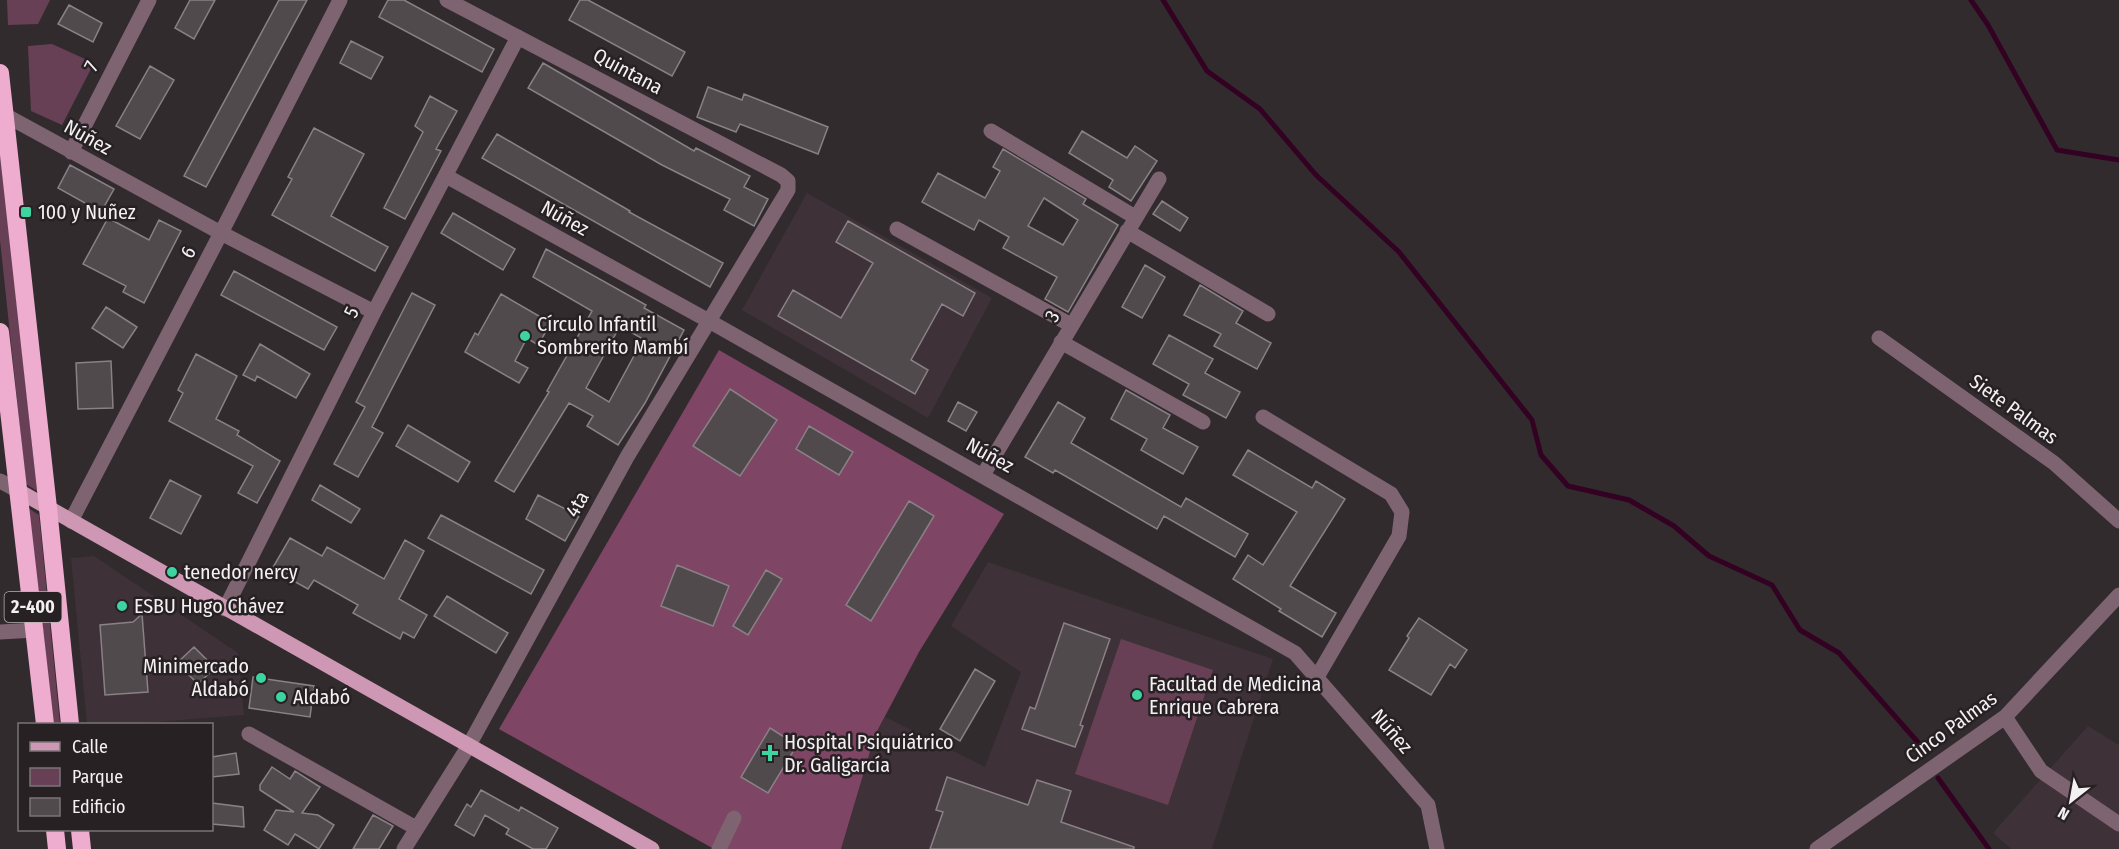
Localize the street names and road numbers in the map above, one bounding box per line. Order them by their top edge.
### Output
street label: Quintana [589,43,667,99]
street label: 7 [78,57,104,75]
street label: Núñez [60,114,116,160]
street label: Núñez [537,195,593,241]
street label: 6 [175,242,201,262]
street label: 5 [338,302,364,322]
street label: 3 [1039,306,1065,326]
street label: Siete Palmas [1965,369,2063,449]
street label: Núñez [962,432,1018,478]
street label: 4ta [560,487,594,521]
road number: 2-400 [4,592,62,622]
street label: Cinco Palmas [1901,686,2001,768]
street label: Núñez [1366,704,1418,758]

